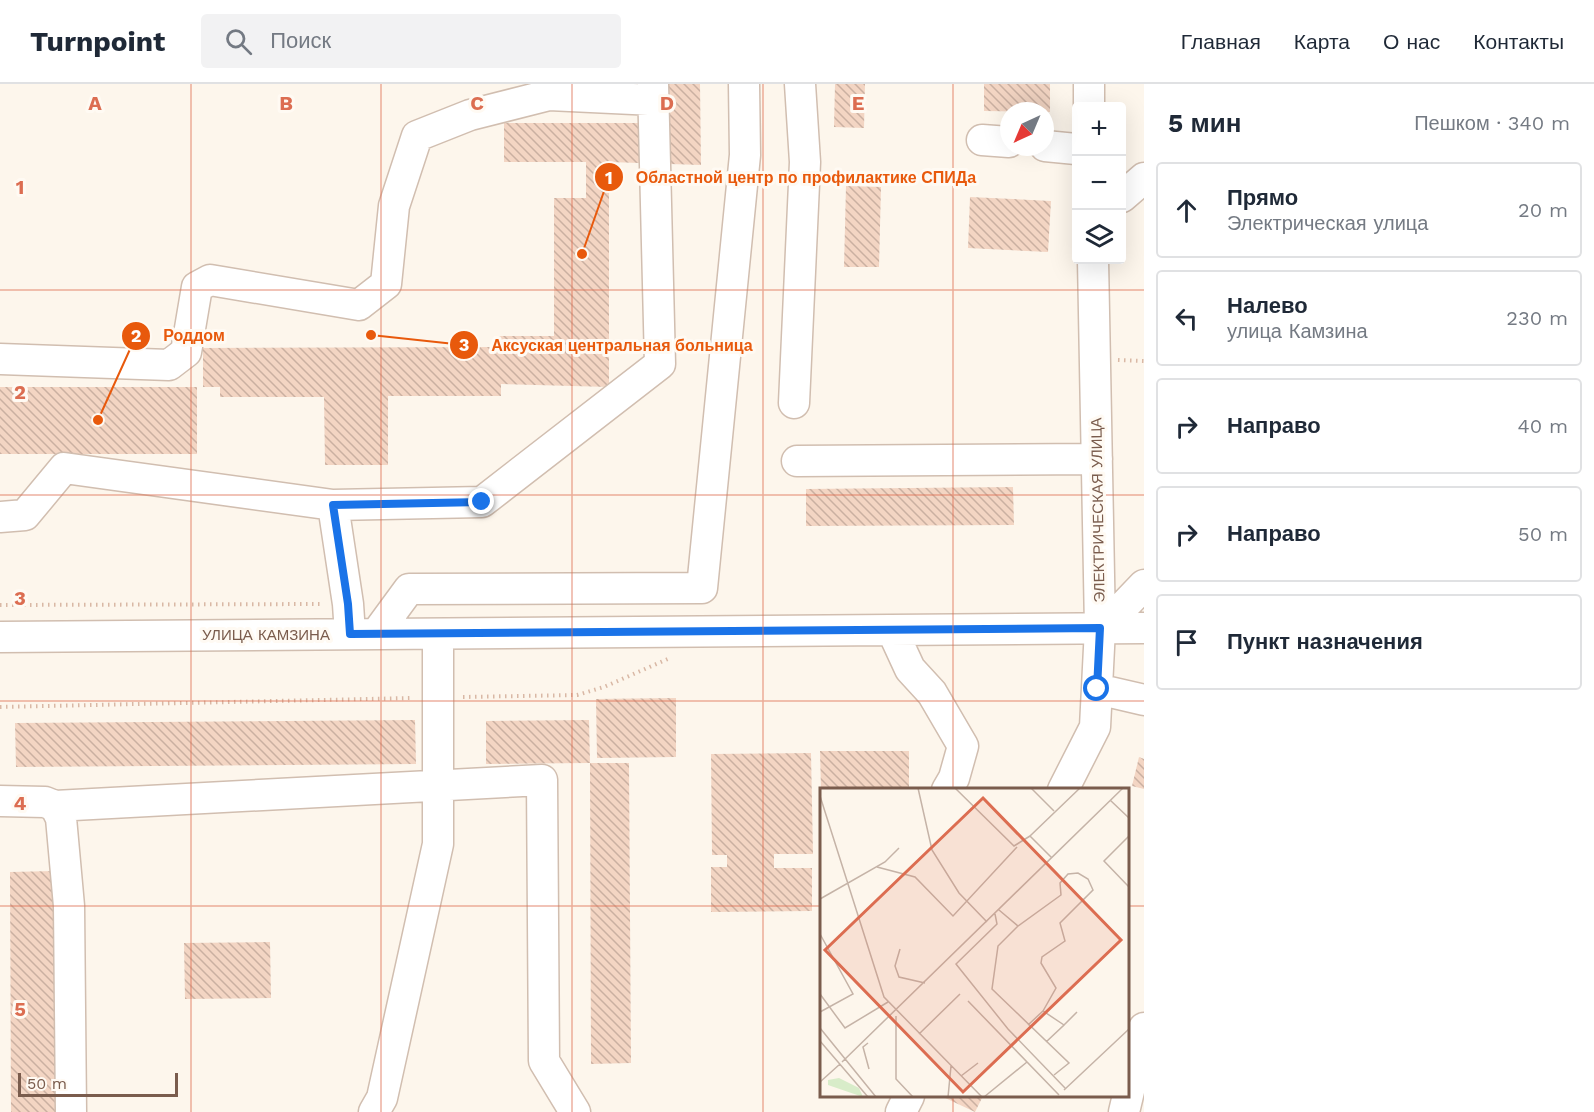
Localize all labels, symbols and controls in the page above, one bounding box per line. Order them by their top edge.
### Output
search box [201,14,621,68]
text: Turnpoint [30,25,165,58]
icon: search [222,25,255,58]
text: Поиск [270,28,331,53]
text: Главная [1181,29,1261,54]
text: Карта [1294,29,1350,54]
text: О нас [1383,29,1440,54]
text: Контакты [1473,29,1564,54]
text: A [88,91,102,115]
text: B [279,91,293,115]
text: C [470,91,484,115]
text: D [660,91,674,115]
text: E [852,91,864,115]
north arrow [1000,102,1054,156]
map controls [1072,102,1126,264]
button: + [1072,102,1126,156]
text: 5 мин [1168,108,1242,138]
text: Пешком · 340 m [1414,111,1570,135]
button: − [1072,156,1126,210]
callout: Областной центр по профилактике СПИДа [594,160,988,194]
text: 1 [605,167,613,188]
text: Областной центр по профилактике СПИДа [636,168,976,187]
text: 1 [16,175,24,199]
text: Прямо [1227,185,1298,210]
icon: ahead [1170,194,1203,227]
text: 20 m [1518,198,1568,222]
button: layers [1072,210,1126,264]
text: Электрическая улица [1227,211,1428,235]
text: Налево [1227,293,1308,318]
icon: left [1170,302,1203,335]
text: 230 m [1506,306,1568,330]
callout: Роддом [121,319,236,353]
text: улица Камзина [1227,319,1368,343]
text: 2 [131,325,141,346]
text: Роддом [163,326,225,345]
callout: Аксуская центральная больница [449,328,764,362]
text: 3 [459,334,469,355]
text: Аксуская центральная больница [491,336,753,355]
text: 2 [14,380,26,404]
icon: right [1170,410,1203,443]
text: Направо [1227,413,1321,438]
text: 40 m [1517,414,1568,438]
street label: ЭЛЕКТРИЧЕСКАЯ УЛИЦА [1087,417,1109,603]
route end [468,488,494,514]
icon: right [1170,518,1203,551]
text: Направо [1227,521,1321,546]
text: 50 m [1518,522,1568,546]
text: 3 [14,586,26,610]
street label: УЛИЦА КАМЗИНА [202,626,330,644]
icon: arrive [1170,626,1203,659]
text: Пункт назначения [1227,629,1423,654]
route start [1083,675,1109,701]
inset map [820,788,1129,1097]
text: 4 [14,791,27,815]
text: 5 [14,997,26,1021]
scale bar [18,1070,178,1098]
text: 50 m [27,1074,67,1093]

